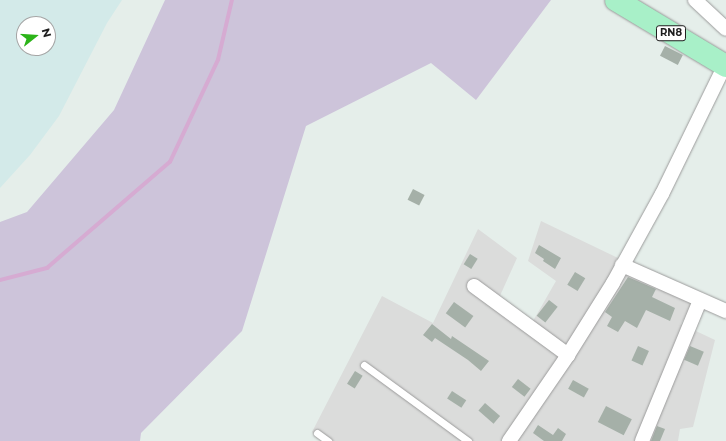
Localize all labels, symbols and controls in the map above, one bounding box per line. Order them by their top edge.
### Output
north arrow [16,16,56,56]
road number: RN8 [655,25,687,41]
text: N [39,26,55,39]

